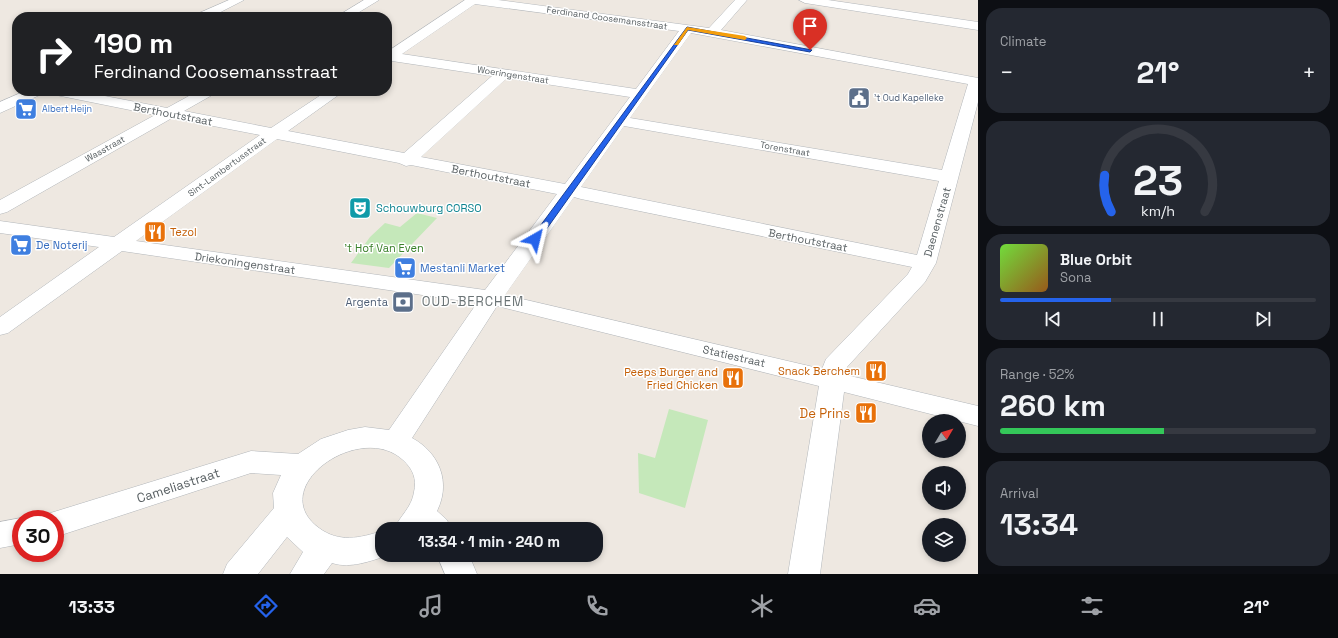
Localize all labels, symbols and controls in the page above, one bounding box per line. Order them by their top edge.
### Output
street label: Ferdinand Coosemansstraat [546,4,668,32]
pin [793,9,827,50]
icon: arrive [799,15,821,37]
text: 190 m [94,25,173,61]
icon: right [28,28,80,80]
text: Climate [1000,33,1046,50]
text: 21° [1136,53,1180,92]
text: − [1000,58,1014,86]
text: + [1302,58,1316,86]
text: Ferdinand Coosemansstraat [94,60,338,83]
street label: Woeringenstraat [476,63,550,87]
public building icon: 't Oud Kapelleke [846,85,872,111]
place label: 't Oud Kapelleke [874,92,944,104]
supermarket icon: Albert Heijn [13,96,39,122]
street label: Berthoutstraat [132,99,214,129]
place label: Albert Heijn [42,103,92,115]
street label: Wasstraat [83,133,127,165]
street label: Sint-Lambertusstraat [185,134,269,200]
street label: Torenstraat [759,139,811,159]
text: 23 [1133,154,1183,207]
street label: Berthoutstraat [450,161,532,191]
street label: Daenenstraat [920,185,954,259]
theatre icon: Schouwburg CORSO [347,195,373,221]
place label: Schouwburg CORSO [376,201,482,215]
text: km/h [1141,201,1175,219]
position arrow [514,218,556,260]
restaurant icon: Tezol [142,219,168,245]
place label: Tezol [170,225,197,239]
street label: Berthoutstraat [767,225,849,255]
supermarket icon: De Noterij [8,232,34,258]
place label: De Noterij [36,238,88,252]
park label: 't Hof Van Even [344,241,424,255]
street label: Driekoningenstraat [194,249,296,277]
text: Blue Orbit [1060,250,1132,269]
supermarket icon: Mestanli Market [392,255,418,281]
place label: Mestanli Market [420,261,505,275]
text: Sona [1060,269,1091,286]
bank icon: Argenta [390,289,416,315]
district label: OUD-BERCHEM [422,293,524,310]
place label: Argenta [346,295,389,309]
icon: previous [1042,308,1064,330]
icon: pause [1147,308,1169,330]
icon: next [1252,308,1274,330]
street label: Statiestraat [701,342,767,370]
restaurant icon: Snack Berchem [863,358,889,384]
place label: Snack Berchem [778,364,860,378]
place label: Peeps Burger and Fried Chicken [624,365,718,392]
restaurant icon: Peeps Burger and Fried Chicken [720,365,746,391]
text: Range · 52% [1000,366,1074,383]
text: 260 km [1000,386,1106,425]
restaurant icon: De Prins [853,400,879,426]
place label: De Prins [800,405,850,422]
north arrow [922,414,966,458]
map controls [922,414,966,562]
street label: Cameliastraat [134,464,222,507]
button: sound [922,466,966,510]
text: Arrival [1000,485,1039,502]
text: 13:34 [1000,505,1078,544]
speed limit sign: 30 [12,510,64,562]
button: layers [922,518,966,562]
text: 13:34 · 1 min · 240 m [418,532,560,551]
icon: directions [252,592,280,620]
icon: music [417,592,445,620]
icon: phone [583,592,611,620]
icon: climate [748,592,776,620]
icon: car [913,592,941,620]
icon: filters [1078,592,1106,620]
text: 13:33 [69,595,115,618]
text: 21° [1243,595,1269,618]

